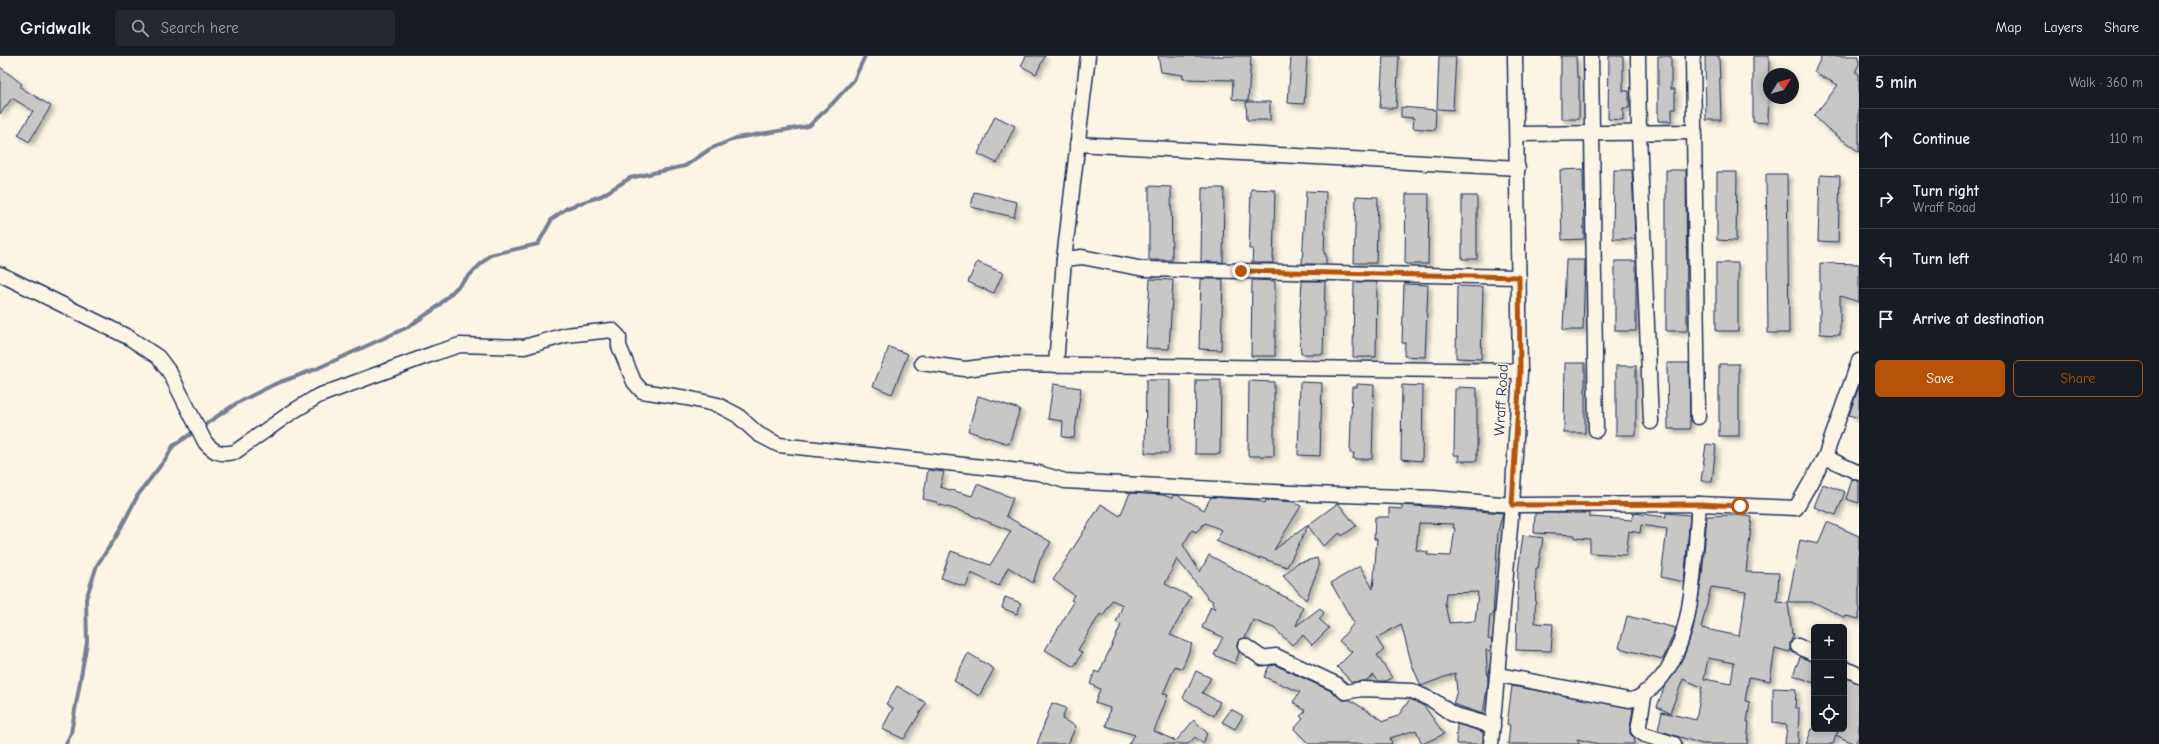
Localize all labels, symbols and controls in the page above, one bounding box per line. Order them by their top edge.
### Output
search box [115,10,395,46]
text: Gridwalk [20,17,91,39]
icon: search [129,17,151,39]
text: Search here [161,19,239,37]
text: Map [1995,19,2022,36]
text: Layers [2044,19,2082,36]
text: Share [2104,19,2139,36]
north arrow [1763,68,1799,104]
text: 5 min [1875,73,1917,92]
text: Walk · 360 m [2069,75,2143,90]
icon: ahead [1875,128,1897,150]
text: Continue [1913,130,1970,148]
text: 110 m [2110,131,2143,146]
text: Turn right [1913,182,1979,200]
icon: right [1875,188,1897,210]
text: 110 m [2110,191,2143,206]
text: Wraff Road [1913,200,1976,215]
icon: left [1875,248,1897,270]
text: Turn left [1913,250,1969,268]
text: 140 m [2109,251,2143,266]
route end [1232,262,1250,280]
icon: arrive [1875,308,1897,330]
text: Arrive at destination [1913,310,2044,328]
button: Save [1875,360,2005,397]
button: Share [2013,360,2143,397]
street label: Wraff Road [1490,363,1512,437]
route start [1731,497,1749,515]
map controls [1811,624,1847,732]
button: + [1811,624,1847,660]
button: − [1811,660,1847,696]
button: locate [1811,696,1847,732]

